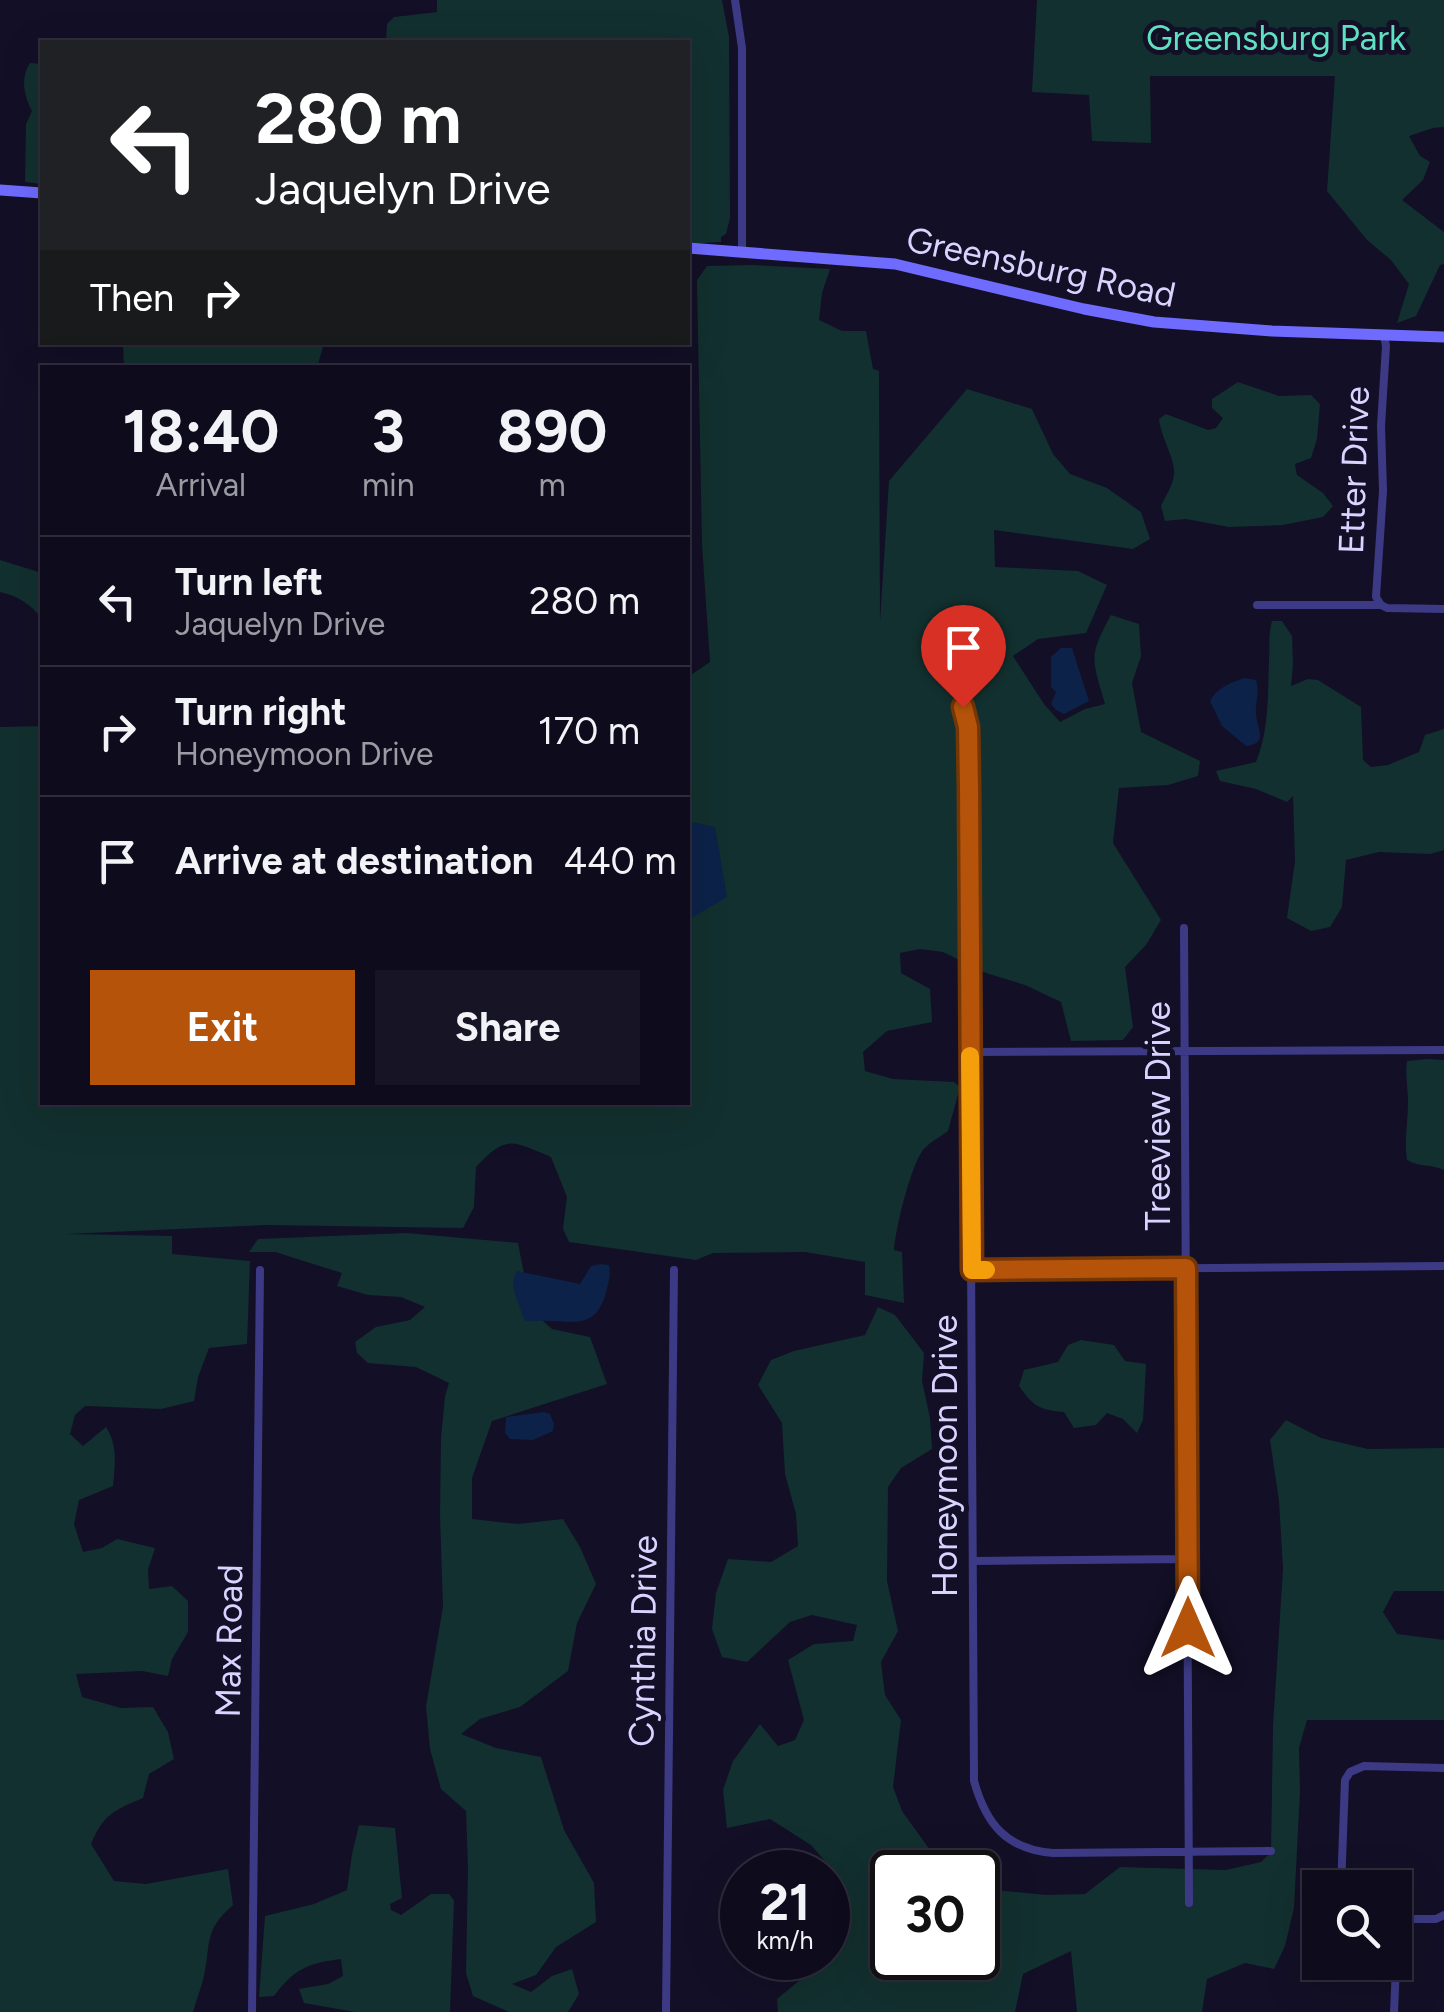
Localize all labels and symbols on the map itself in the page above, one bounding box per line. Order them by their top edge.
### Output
park label: Greensburg Park [1146,17,1406,59]
street label: Greensburg Road [903,218,1179,316]
street label: Etter Drive [1330,386,1378,554]
pin [921,605,1006,708]
street label: Treeview Drive [1137,1001,1179,1231]
street label: Honeymoon Drive [924,1315,966,1597]
street label: Cynthia Drive [620,1535,666,1747]
street label: Max Road [207,1564,251,1718]
position arrow [1136,1576,1240,1680]
speed limit sign: 30 [870,1850,1000,1980]

